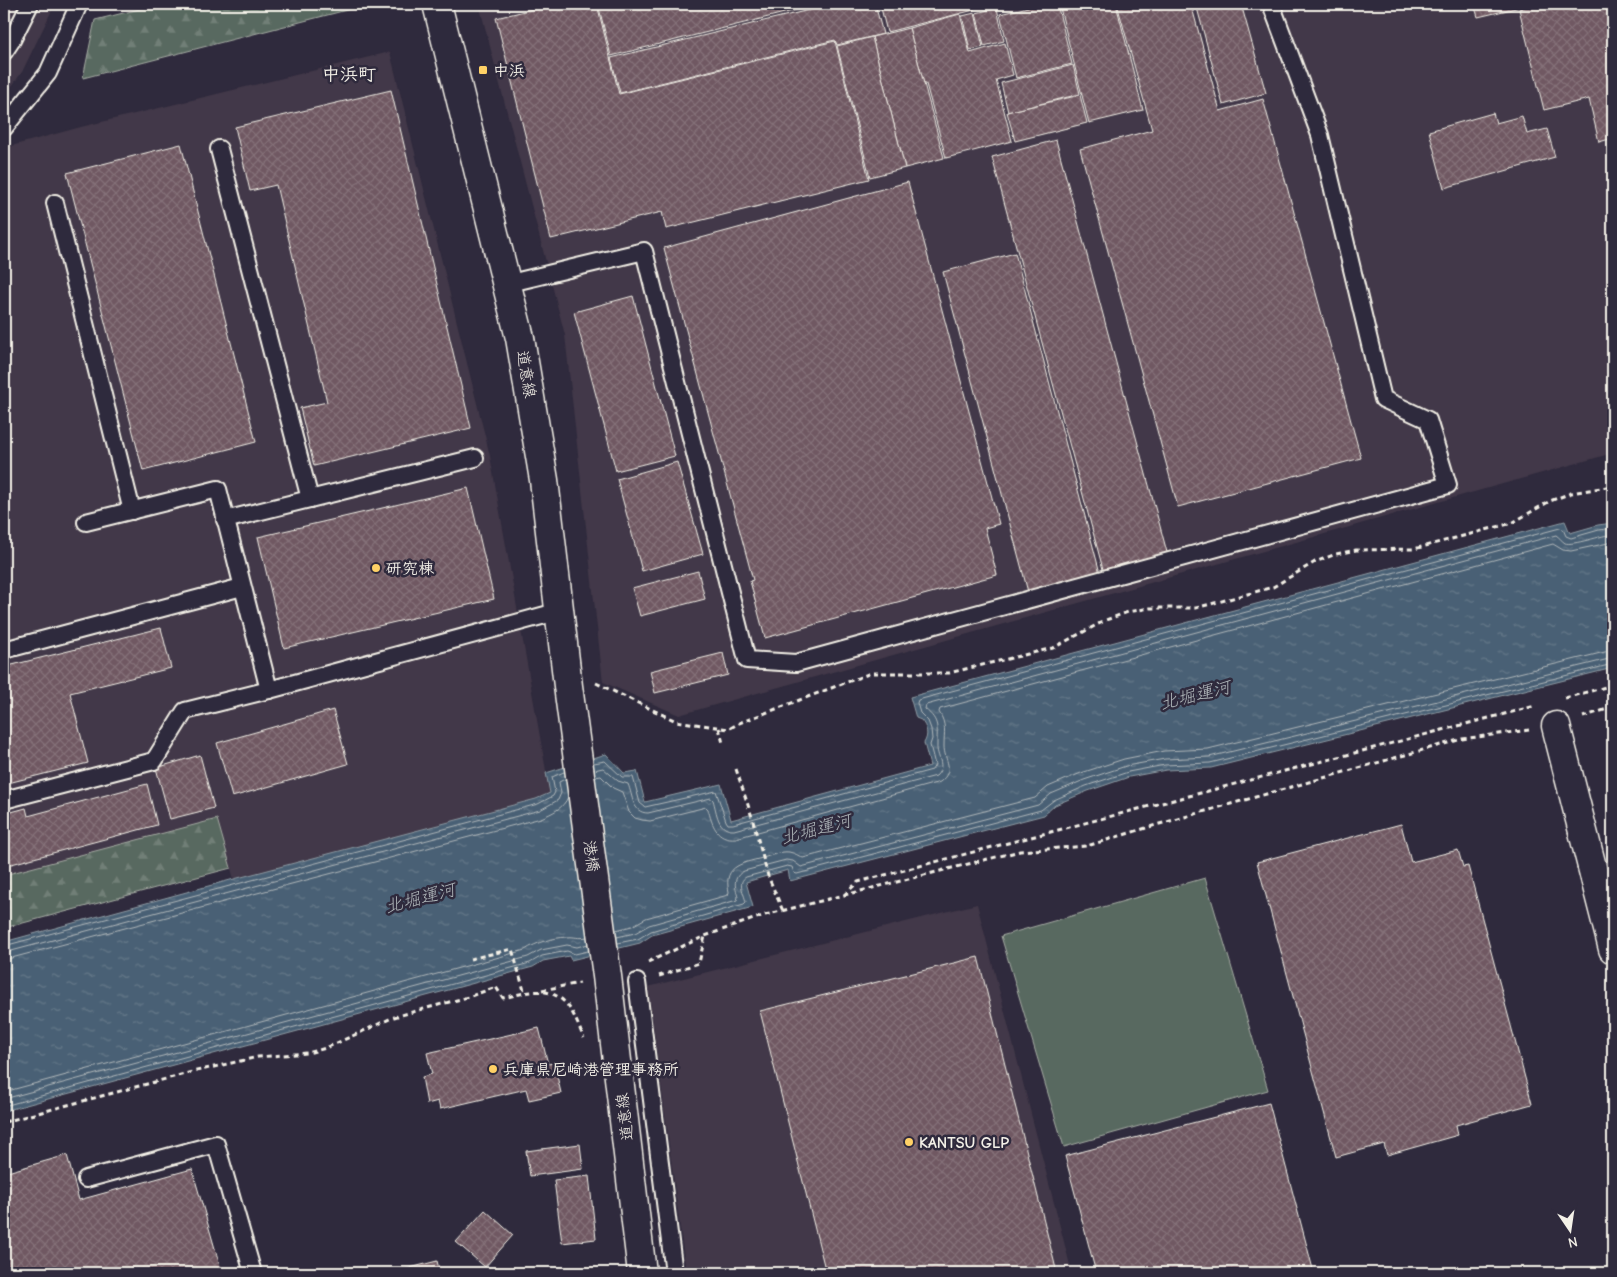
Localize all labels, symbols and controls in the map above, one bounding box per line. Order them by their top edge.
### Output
place label: 中浜 [493,62,525,80]
district label: 中浜町 [322,64,376,85]
marker: 中浜 [477,64,489,76]
street label: 道意線 [513,349,539,399]
place label: 研究棟 [386,560,435,578]
marker: 研究棟 [370,562,382,574]
water label: 北堀運河 [1158,676,1236,714]
water label: 北堀運河 [779,809,857,849]
street label: 港橋 [580,839,602,873]
water label: 北堀運河 [383,878,461,918]
place label: 兵庫県尼崎港管理事務所 [503,1061,679,1079]
marker: 兵庫県尼崎港管理事務所 [487,1063,499,1075]
street label: 道意線 [613,1092,637,1142]
place label: KANTSU GLP [919,1134,1009,1152]
marker: KANTSU GLP [903,1136,915,1148]
north arrow [1544,1204,1594,1254]
text: N [1566,1233,1579,1251]

